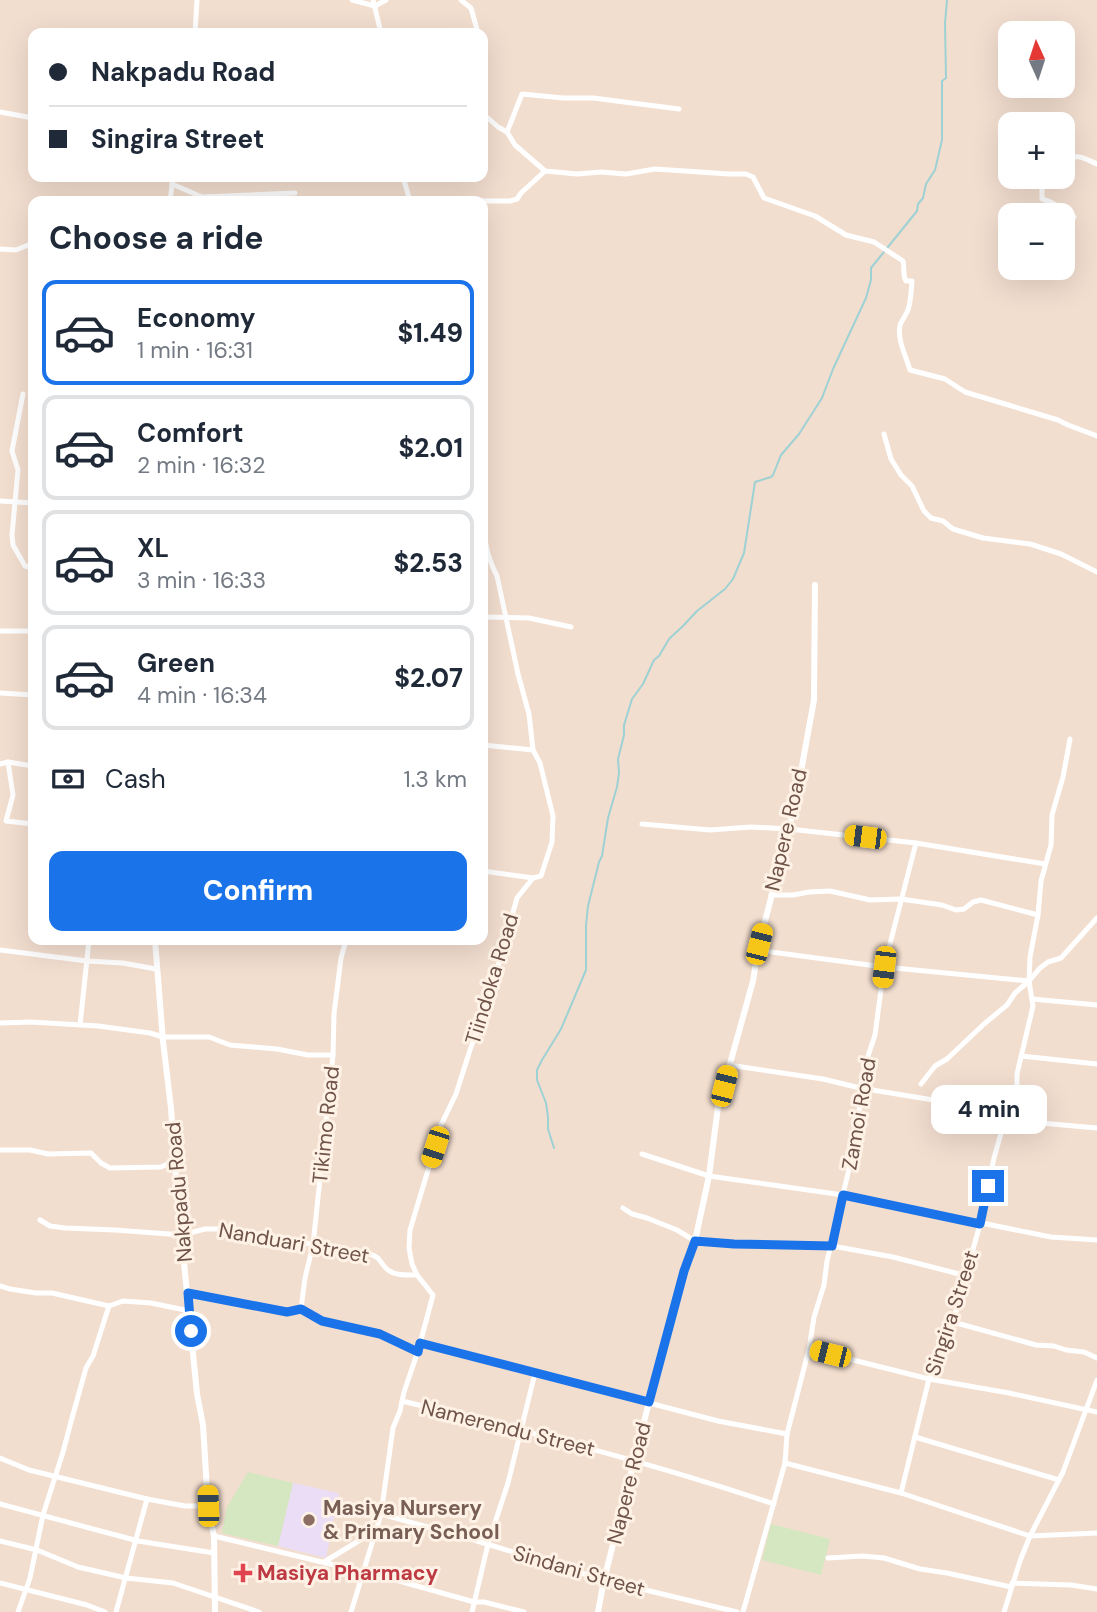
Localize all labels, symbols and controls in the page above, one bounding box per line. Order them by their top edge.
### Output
north arrow [998,21,1074,98]
map controls [998,21,1075,280]
text: Nakpadu Road [91,55,275,89]
button: + [998,112,1075,189]
text: Singira Street [91,122,264,156]
button: − [998,203,1075,280]
text: Choose a ride [49,217,264,259]
icon: car [53,301,116,364]
text: Economy [137,301,255,335]
text: $1.49 [397,316,463,350]
text: 1 min · 16:31 [137,335,253,365]
icon: car [53,416,116,479]
text: Comfort [137,416,243,450]
text: $2.01 [399,431,463,465]
text: 2 min · 16:32 [137,450,265,480]
icon: car [53,531,116,594]
text: XL [137,531,169,565]
text: $2.53 [394,546,463,580]
text: 3 min · 16:33 [137,565,266,595]
icon: car [53,646,116,709]
text: Green [137,646,215,680]
text: $2.07 [394,661,463,695]
text: 4 min · 16:34 [137,680,267,710]
icon: cash [49,760,87,798]
text: Cash [105,762,166,796]
text: 1.3 km [403,764,467,794]
street label: Napere Road [758,766,814,894]
car [843,824,888,850]
button: Confirm [49,851,467,931]
street label: Tiindoka Road [459,910,525,1048]
car [744,921,775,967]
car [872,945,897,989]
street label: Zamoi Road [835,1056,883,1172]
car [709,1063,740,1109]
street label: Tikimo Road [306,1065,346,1185]
callout: 4 min [930,1084,1046,1134]
text: 4 min [958,1094,1020,1124]
street label: Nakpadu Road [159,1121,199,1263]
car [419,1124,452,1170]
route end [972,1170,1004,1202]
street label: Nanduari Street [216,1216,372,1270]
street label: Singira Street [919,1247,985,1379]
route start [175,1315,207,1347]
car [808,1339,853,1369]
street label: Namerendu Street [418,1393,598,1463]
street label: Napere Road [600,1419,658,1547]
car [197,1485,220,1527]
place label: Masiya Nursery & Primary School [323,1494,499,1546]
marker: Masiya Nursery & Primary School [301,1512,317,1528]
street label: Sindani Street [510,1539,648,1603]
place label: Masiya Pharmacy [257,1559,438,1587]
marker: Masiya Pharmacy [235,1565,251,1581]

